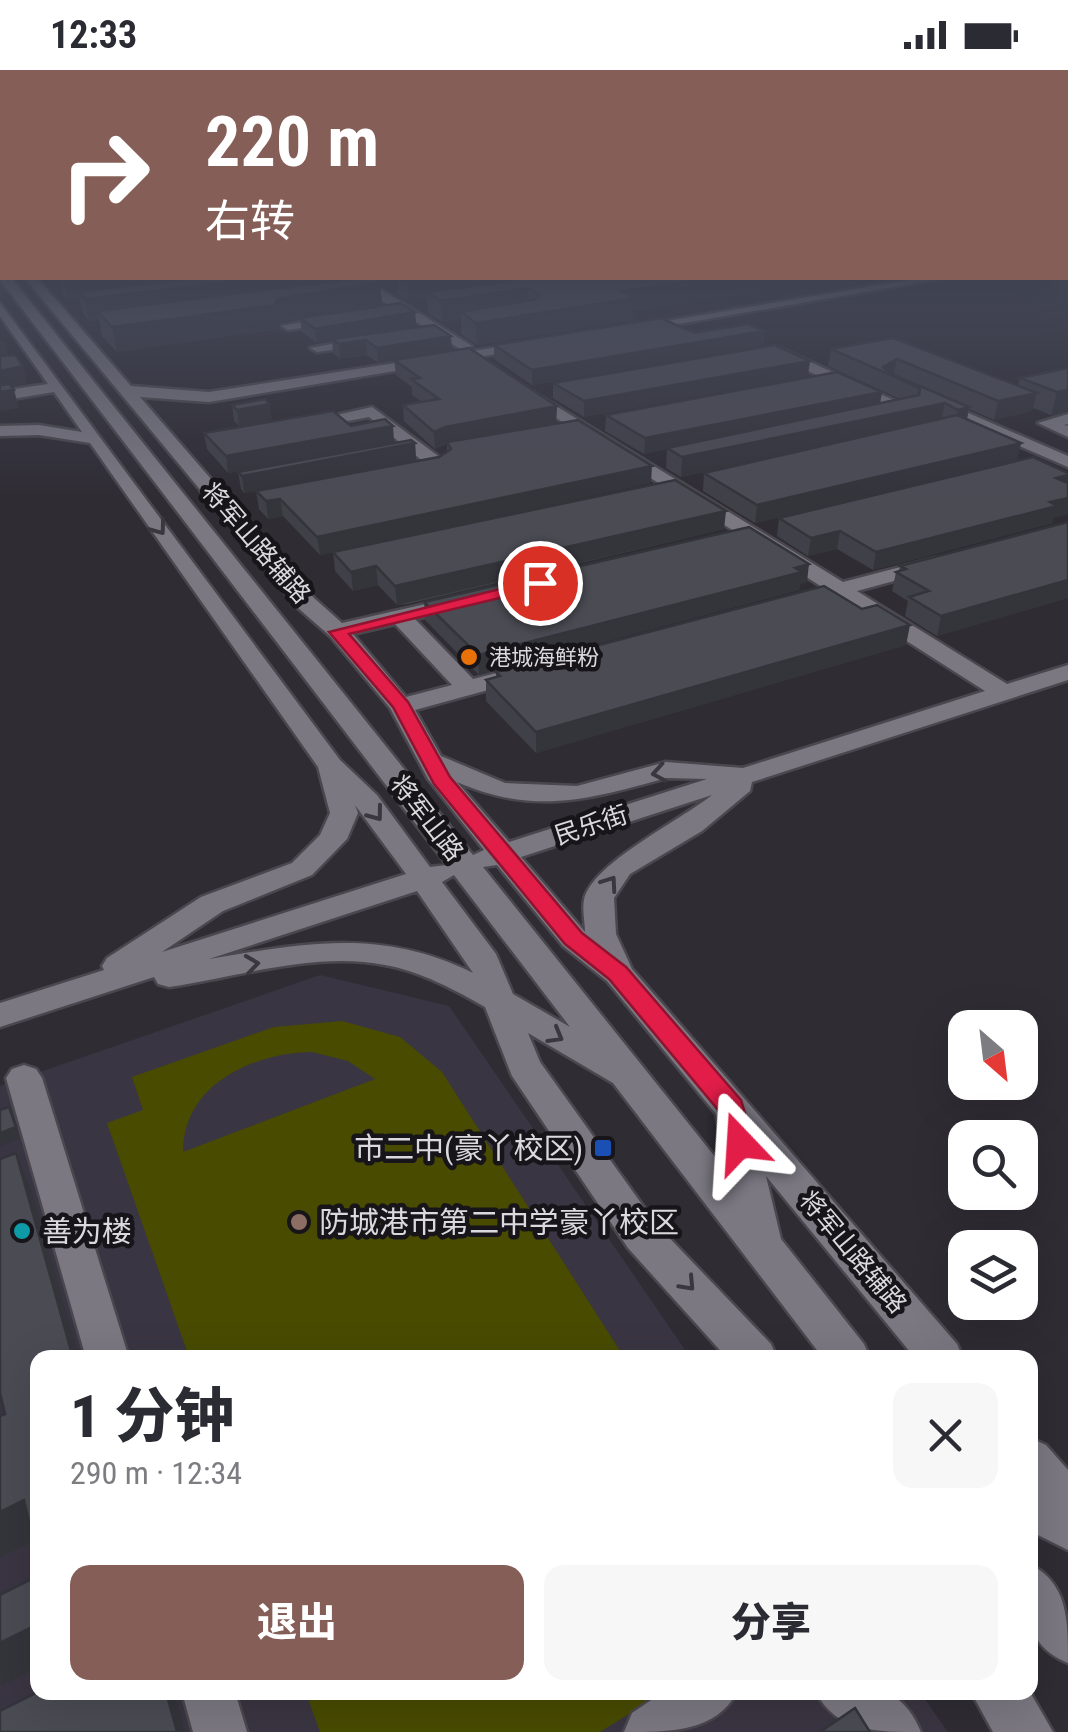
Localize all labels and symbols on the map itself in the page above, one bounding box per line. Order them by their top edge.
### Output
street label: 将军山路辅路 [196,477,316,609]
one-way arrow [147,517,165,535]
pin [498,541,583,626]
place label: 港城海鲜粉 [489,645,599,670]
marker: 港城海鲜粉 [458,646,480,668]
one-way arrow [651,762,667,783]
street label: 将军山路 [385,770,469,866]
street label: 民乐街 [551,800,631,850]
one-way arrow [365,803,382,821]
one-way arrow [598,875,616,894]
one-way arrow [244,955,261,976]
north arrow [948,1010,1038,1100]
one-way arrow [545,1024,563,1043]
position arrow [688,1091,792,1195]
place label: 市二中(豪丫校区) [354,1131,583,1166]
marker: 市二中(豪丫校区) [592,1137,614,1159]
street label: 将军山路辅路 [794,1185,912,1319]
place label: 防城港市第二中学豪丫校区 [319,1205,679,1240]
marker: 防城港市第二中学豪丫校区 [288,1211,310,1233]
place label: 善为楼 [42,1214,132,1249]
marker: 善为楼 [11,1220,33,1242]
one-way arrow [676,1273,694,1291]

